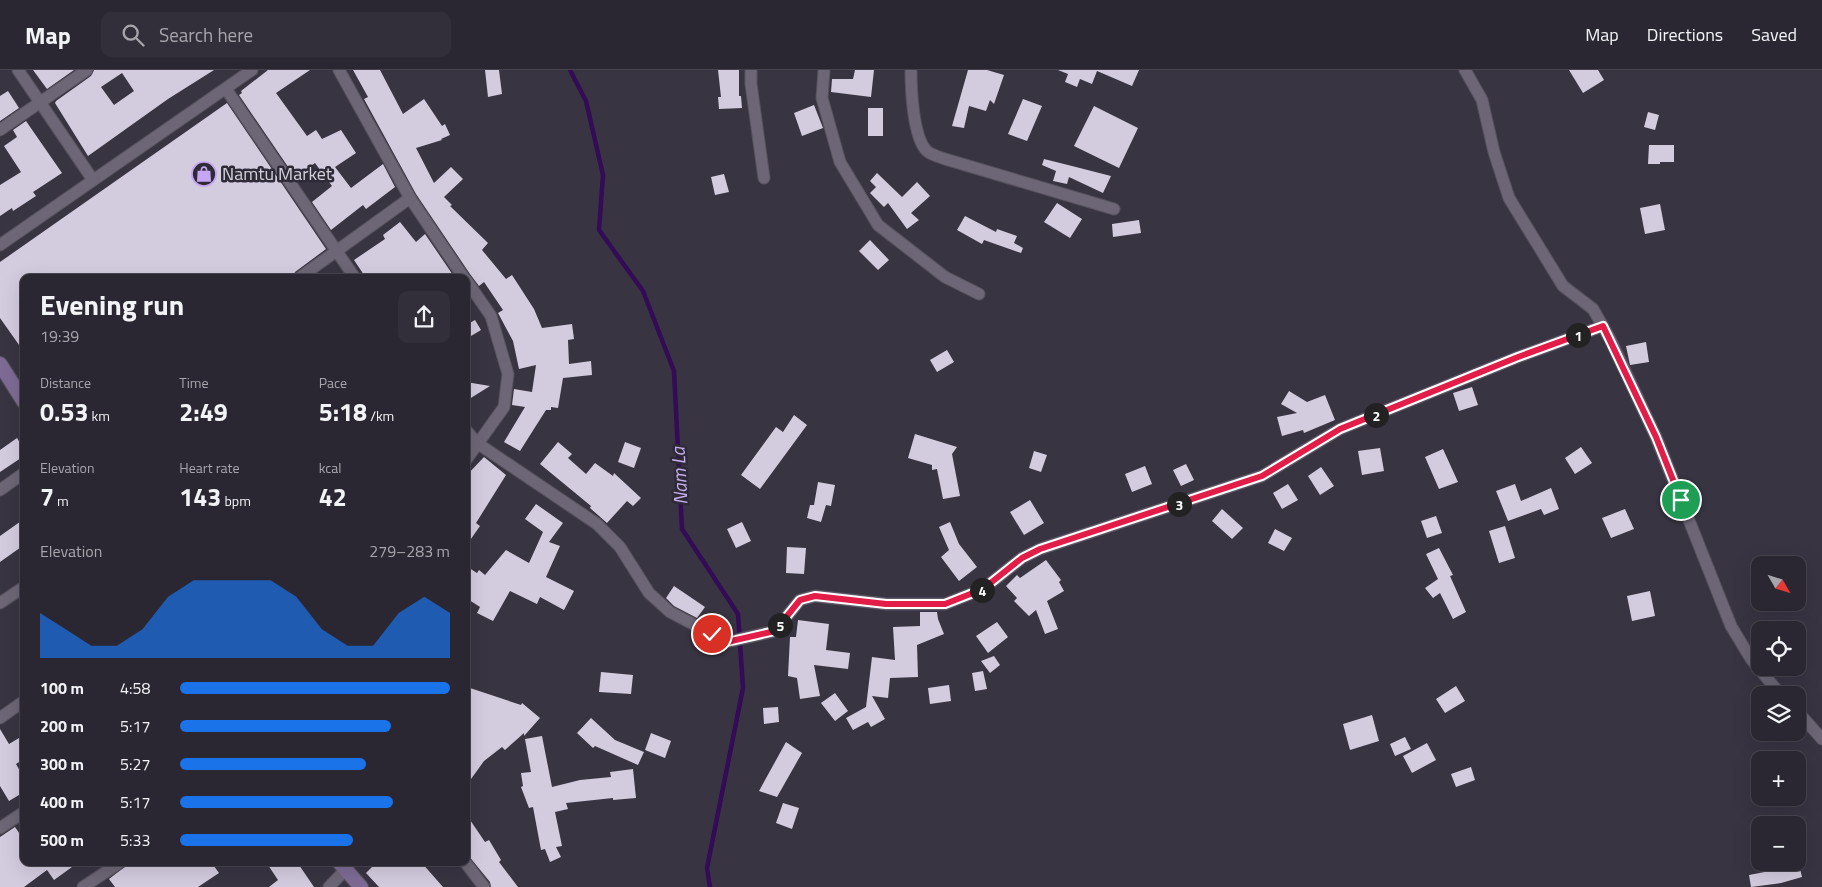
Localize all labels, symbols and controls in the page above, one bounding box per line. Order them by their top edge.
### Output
search box [101,12,451,57]
text: Map [25,17,71,53]
text: Search here [159,20,253,49]
icon: search [119,21,147,49]
text: Map [1585,21,1619,48]
text: Directions [1647,21,1723,48]
text: Saved [1751,21,1797,48]
place label: Namtu Market [222,160,333,187]
shop icon: Namtu Market [191,161,217,187]
text: Evening run [40,283,184,326]
button: share [398,291,450,343]
pin: 1 [1566,322,1590,348]
text: 19:39 [40,324,79,348]
text: 1 [1575,325,1582,346]
text: Distance [40,372,91,393]
text: Time [179,372,209,393]
text: Pace [319,372,347,393]
text: 0.53 [40,393,88,431]
text: 2:49 [179,393,228,431]
text: 5:18 [319,393,367,431]
pin: 2 [1364,402,1388,428]
text: km [88,405,110,426]
text: /km [367,405,394,426]
text: 2 [1373,405,1380,426]
water label: Nam La [662,445,694,506]
text: Elevation [40,457,94,478]
text: Heart rate [179,457,239,478]
text: kcal [319,457,342,478]
text: 7 [40,478,54,516]
text: 143 [179,478,221,516]
text: 42 [319,478,347,516]
pin [1660,479,1702,521]
icon: arrive [1667,486,1695,514]
text: m [54,490,69,511]
text: bpm [221,490,251,511]
pin: 3 [1166,492,1192,516]
text: 3 [1176,494,1183,515]
text: Elevation [40,539,102,563]
text: 279–283 m [369,539,450,563]
north arrow [1751,556,1806,611]
map controls [1751,556,1806,871]
pin: 4 [970,578,994,602]
text: 4 [979,580,986,601]
pin: 5 [768,612,792,638]
pin [691,613,733,655]
text: 5 [777,615,784,636]
icon: check [698,620,726,648]
button: locate [1751,621,1806,676]
text: 100 m [40,676,84,700]
text: 4:58 [120,676,150,700]
button: layers [1751,686,1806,741]
text: 200 m [40,714,84,738]
text: 5:17 [120,714,150,738]
button: + [1751,751,1806,806]
text: 300 m [40,752,84,776]
text: 5:27 [120,752,150,776]
text: 400 m [40,790,84,814]
text: 5:17 [120,790,150,814]
button: − [1751,816,1806,871]
text: 500 m [40,828,84,852]
text: 5:33 [120,828,150,852]

